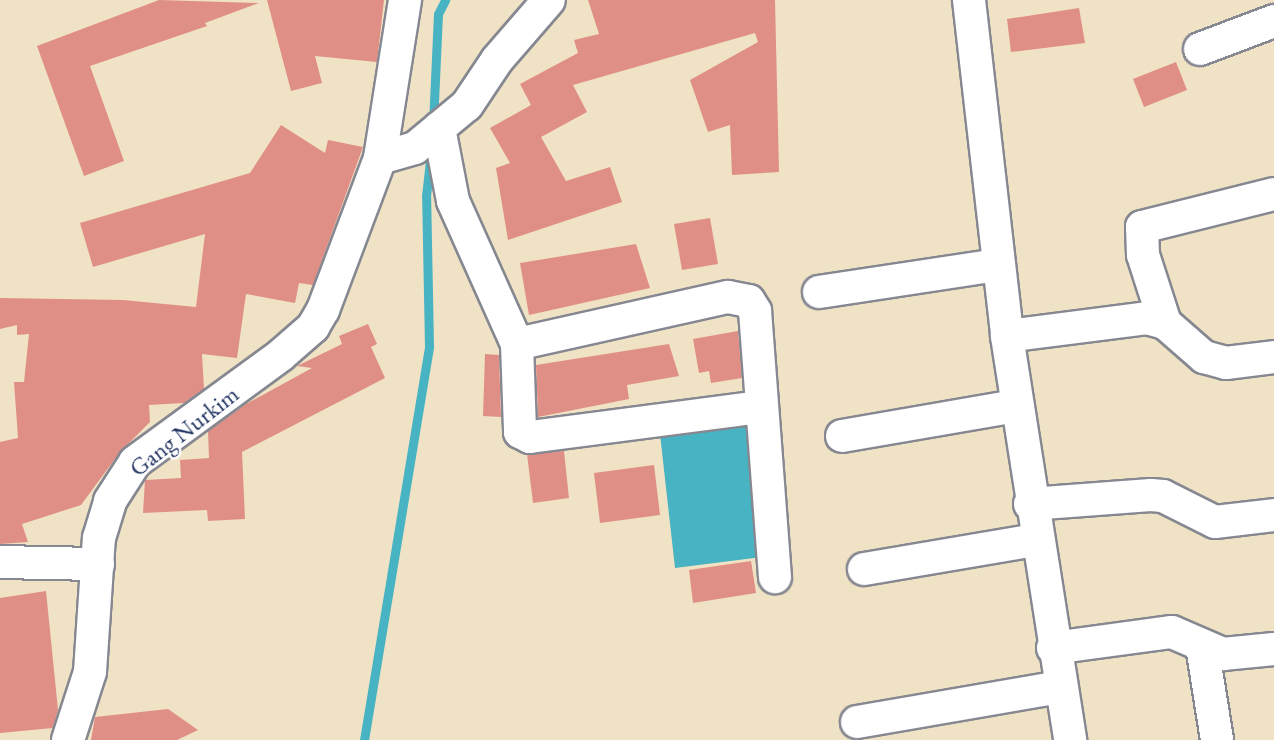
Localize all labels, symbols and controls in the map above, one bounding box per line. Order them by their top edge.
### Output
street label: Gang Nurkim [124,379,244,483]

